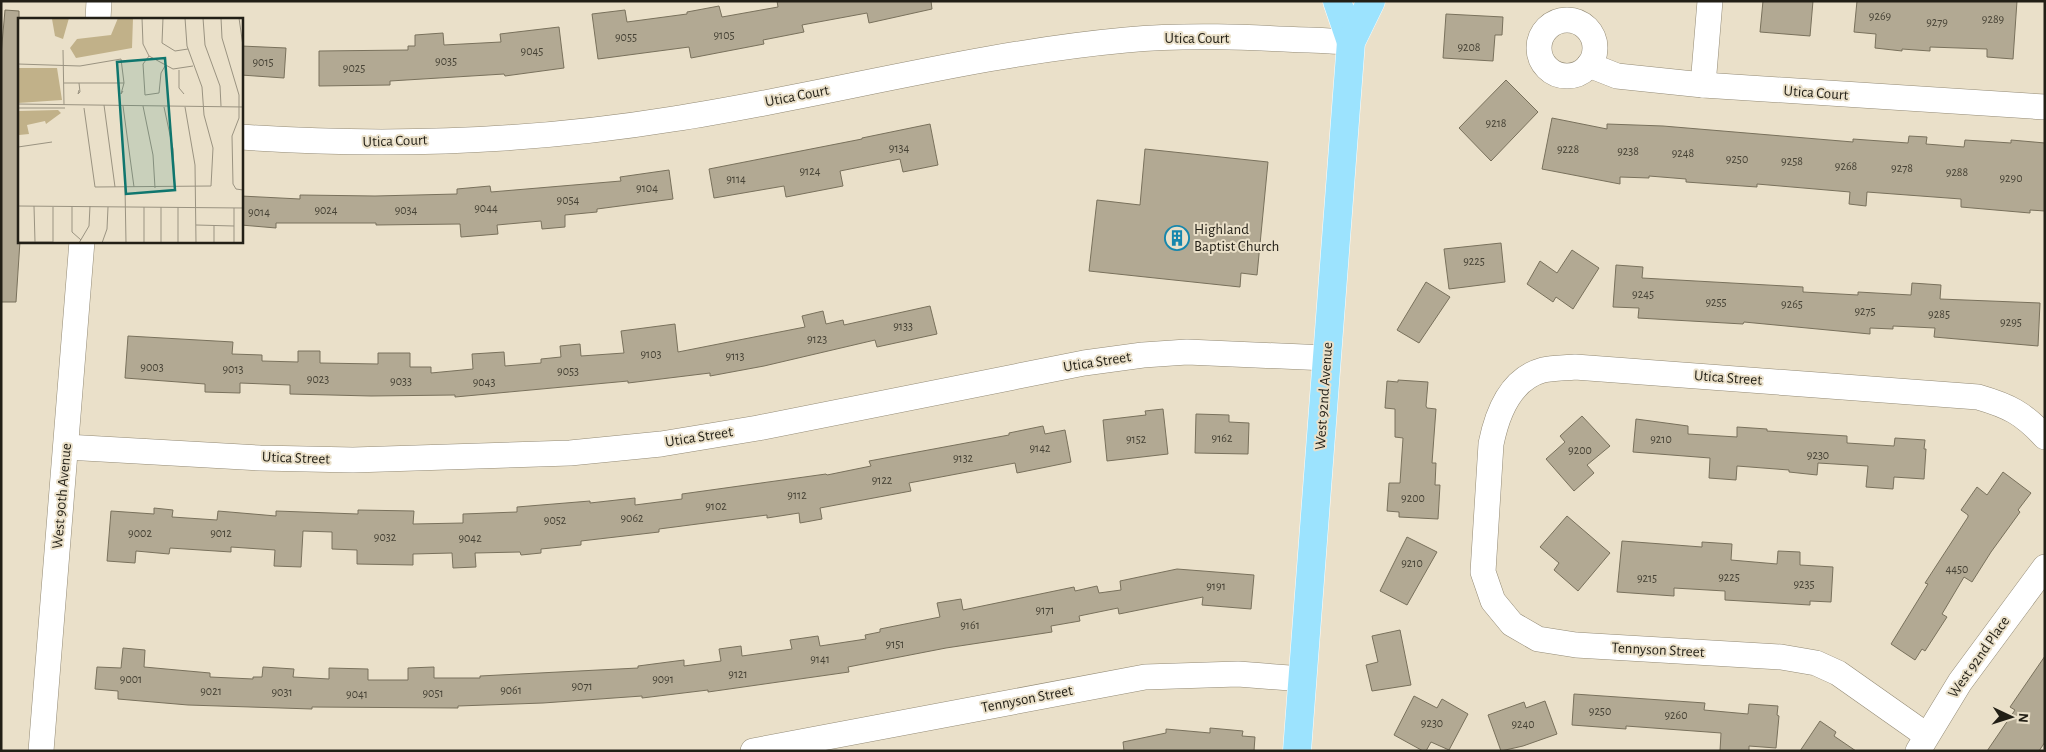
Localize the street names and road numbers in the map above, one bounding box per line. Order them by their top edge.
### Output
street label: Utica Court [1165,31,1230,46]
street label: Utica Court [764,82,830,110]
street label: Utica Court [1783,83,1849,103]
street label: Utica Court [362,132,428,150]
street label: West 92nd Avenue [1313,342,1335,450]
street label: Utica Street [1062,349,1132,375]
street label: Utica Street [1693,368,1763,388]
street label: Utica Street [664,424,734,450]
street label: West 90th Avenue [50,442,74,550]
street label: Utica Street [262,449,331,467]
street label: West 92nd Place [1945,614,2013,700]
street label: Tennyson Street [1611,640,1705,660]
street label: Tennyson Street [980,683,1074,715]

